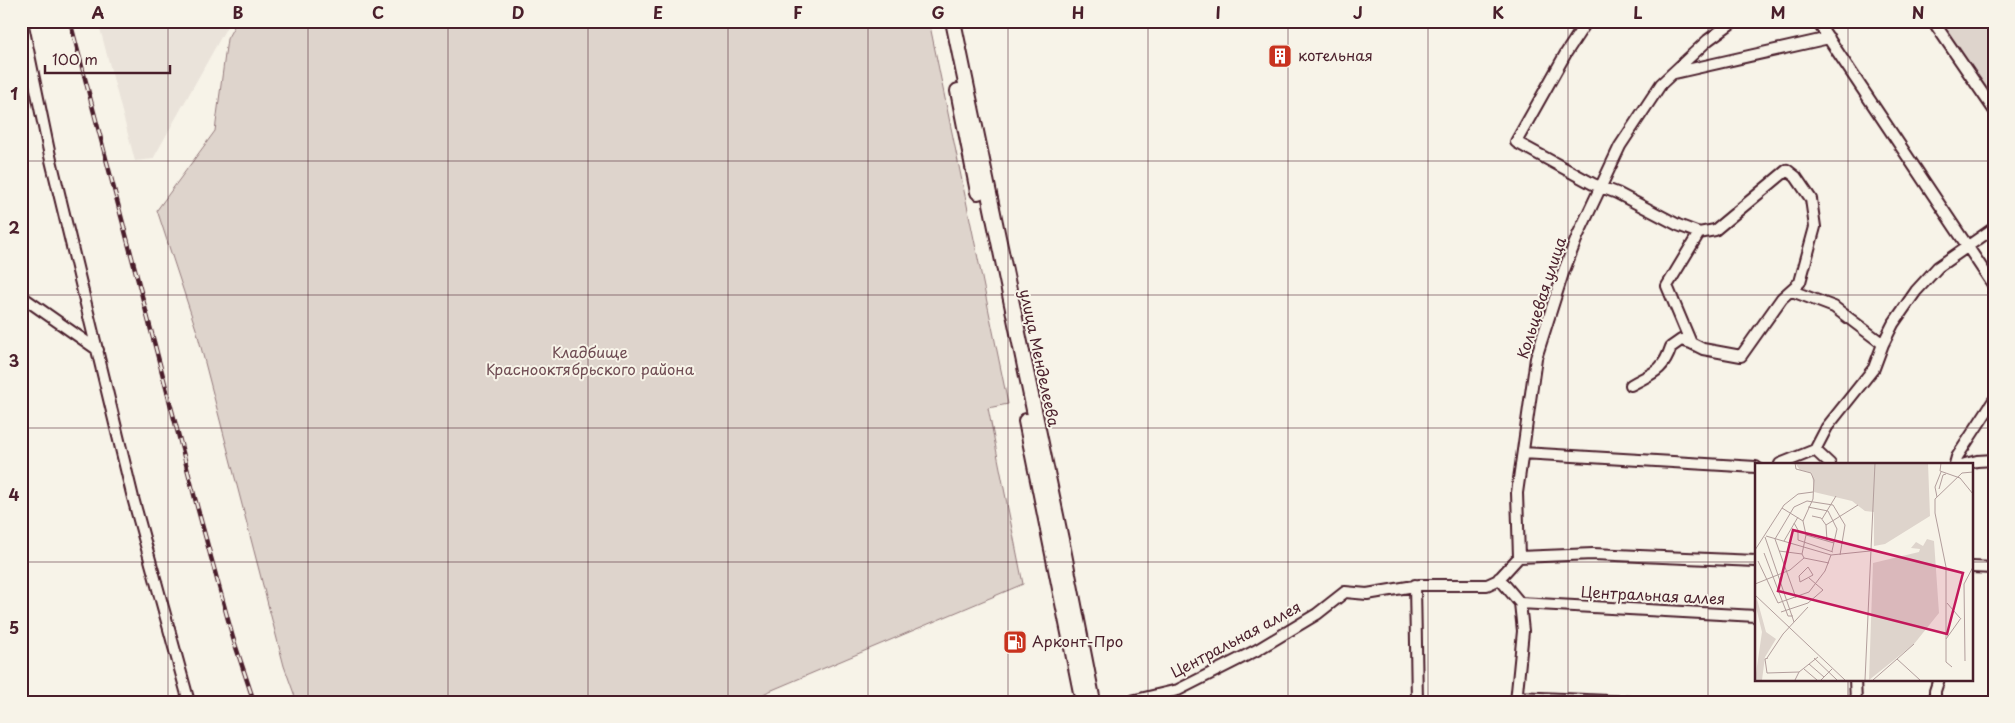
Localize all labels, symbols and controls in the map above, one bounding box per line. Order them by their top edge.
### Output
text: A [92,0,105,24]
text: B [233,0,244,24]
text: C [372,0,384,24]
text: D [512,0,524,24]
text: E [653,0,663,24]
text: F [793,0,803,24]
text: G [931,0,945,24]
text: H [1072,0,1084,24]
text: I [1215,0,1221,24]
text: J [1353,0,1363,24]
text: K [1492,0,1504,24]
text: L [1633,0,1643,24]
text: M [1770,0,1786,24]
text: N [1912,0,1924,24]
scale bar [45,42,170,74]
building icon: котельная [1267,43,1293,69]
place label: котельная [1298,43,1373,66]
text: 100 m [52,47,98,70]
text: 1 [10,81,18,105]
text: 2 [8,215,20,239]
street label: Кольцевая улица [1510,233,1571,361]
street label: улица Менделеева [1015,287,1066,429]
park label: Кладбище Краснооктябрьского района [486,340,695,380]
text: 3 [9,348,19,372]
inset map [1755,463,1972,680]
text: 4 [9,482,20,506]
street label: Центральная аллея [1580,579,1726,610]
street label: Центральная аллея [1166,595,1304,683]
text: 5 [9,615,19,639]
fuel station icon: Арконт-Про [1002,629,1028,655]
place label: Арконт-Про [1032,629,1123,652]

